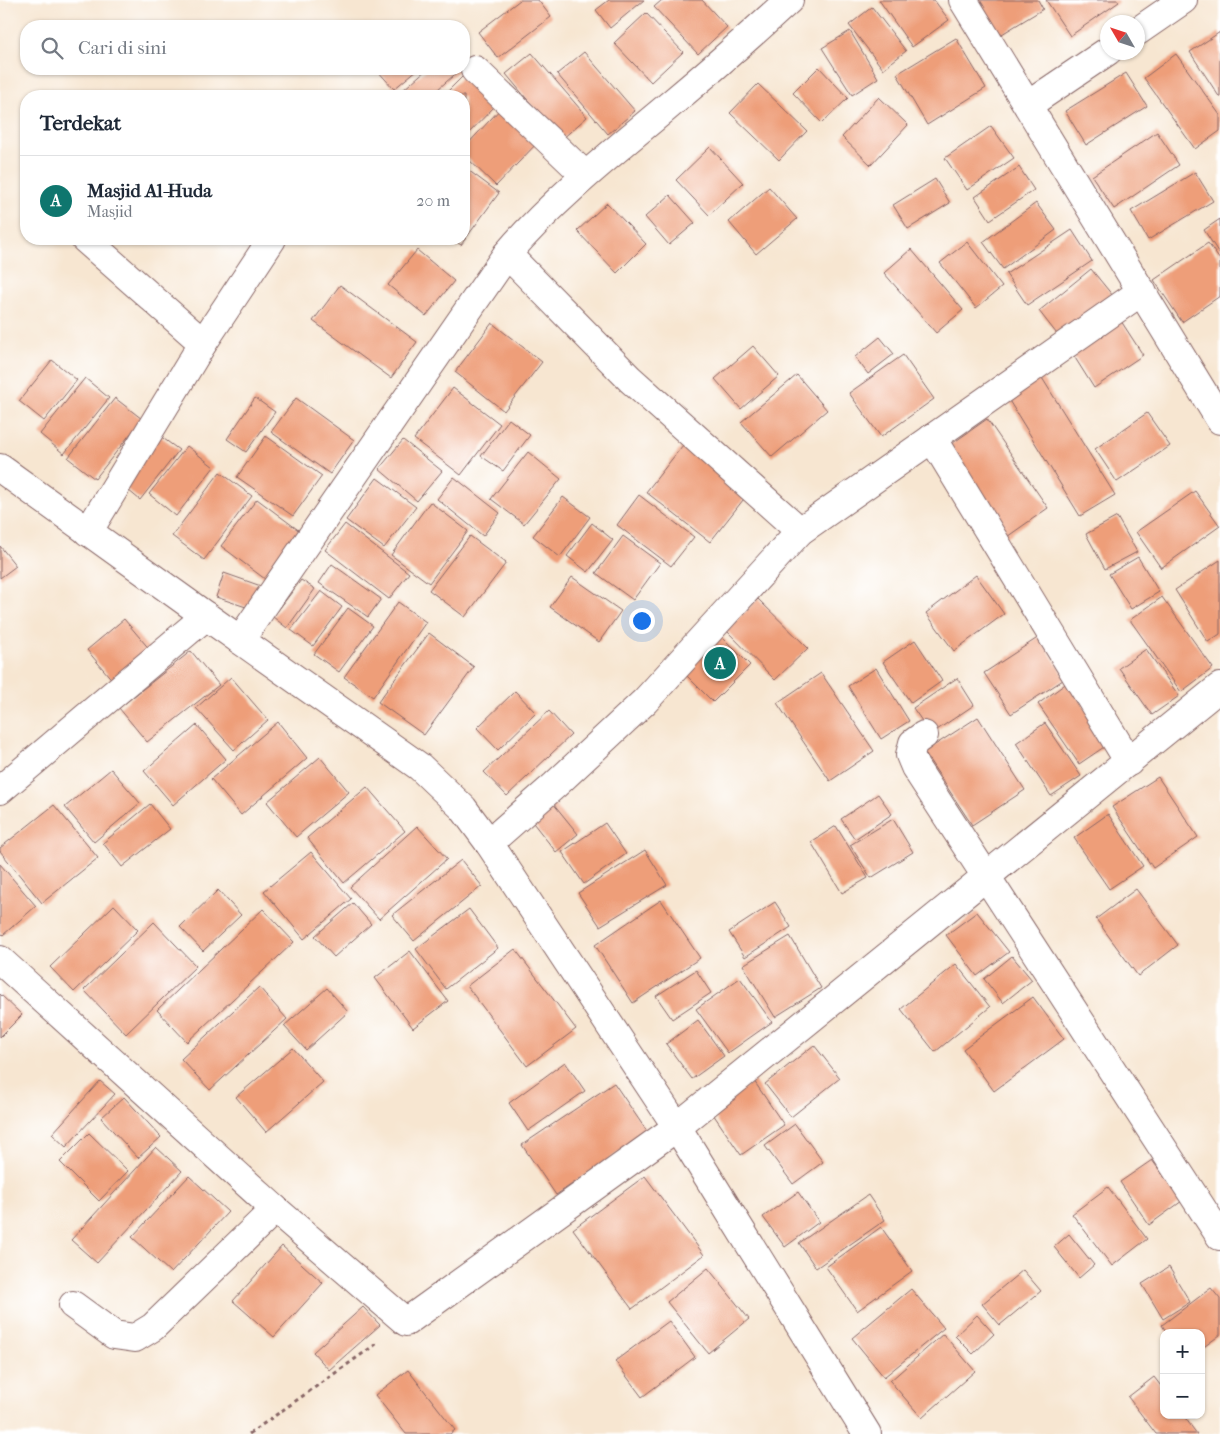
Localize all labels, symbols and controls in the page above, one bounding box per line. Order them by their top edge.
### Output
north arrow [1100,15,1145,60]
search box [20,20,470,75]
icon: search [38,34,66,62]
text: Cari di sini [78,37,167,59]
text: Terdekat [40,111,121,135]
text: Masjid Al-Huda [87,180,212,202]
text: A [51,191,61,210]
text: 20 m [416,191,450,210]
text: Masjid [87,202,132,221]
your location [629,608,655,634]
pin: A [704,644,736,682]
map controls [1160,1329,1205,1419]
button: + [1160,1329,1205,1374]
button: − [1160,1374,1205,1419]

